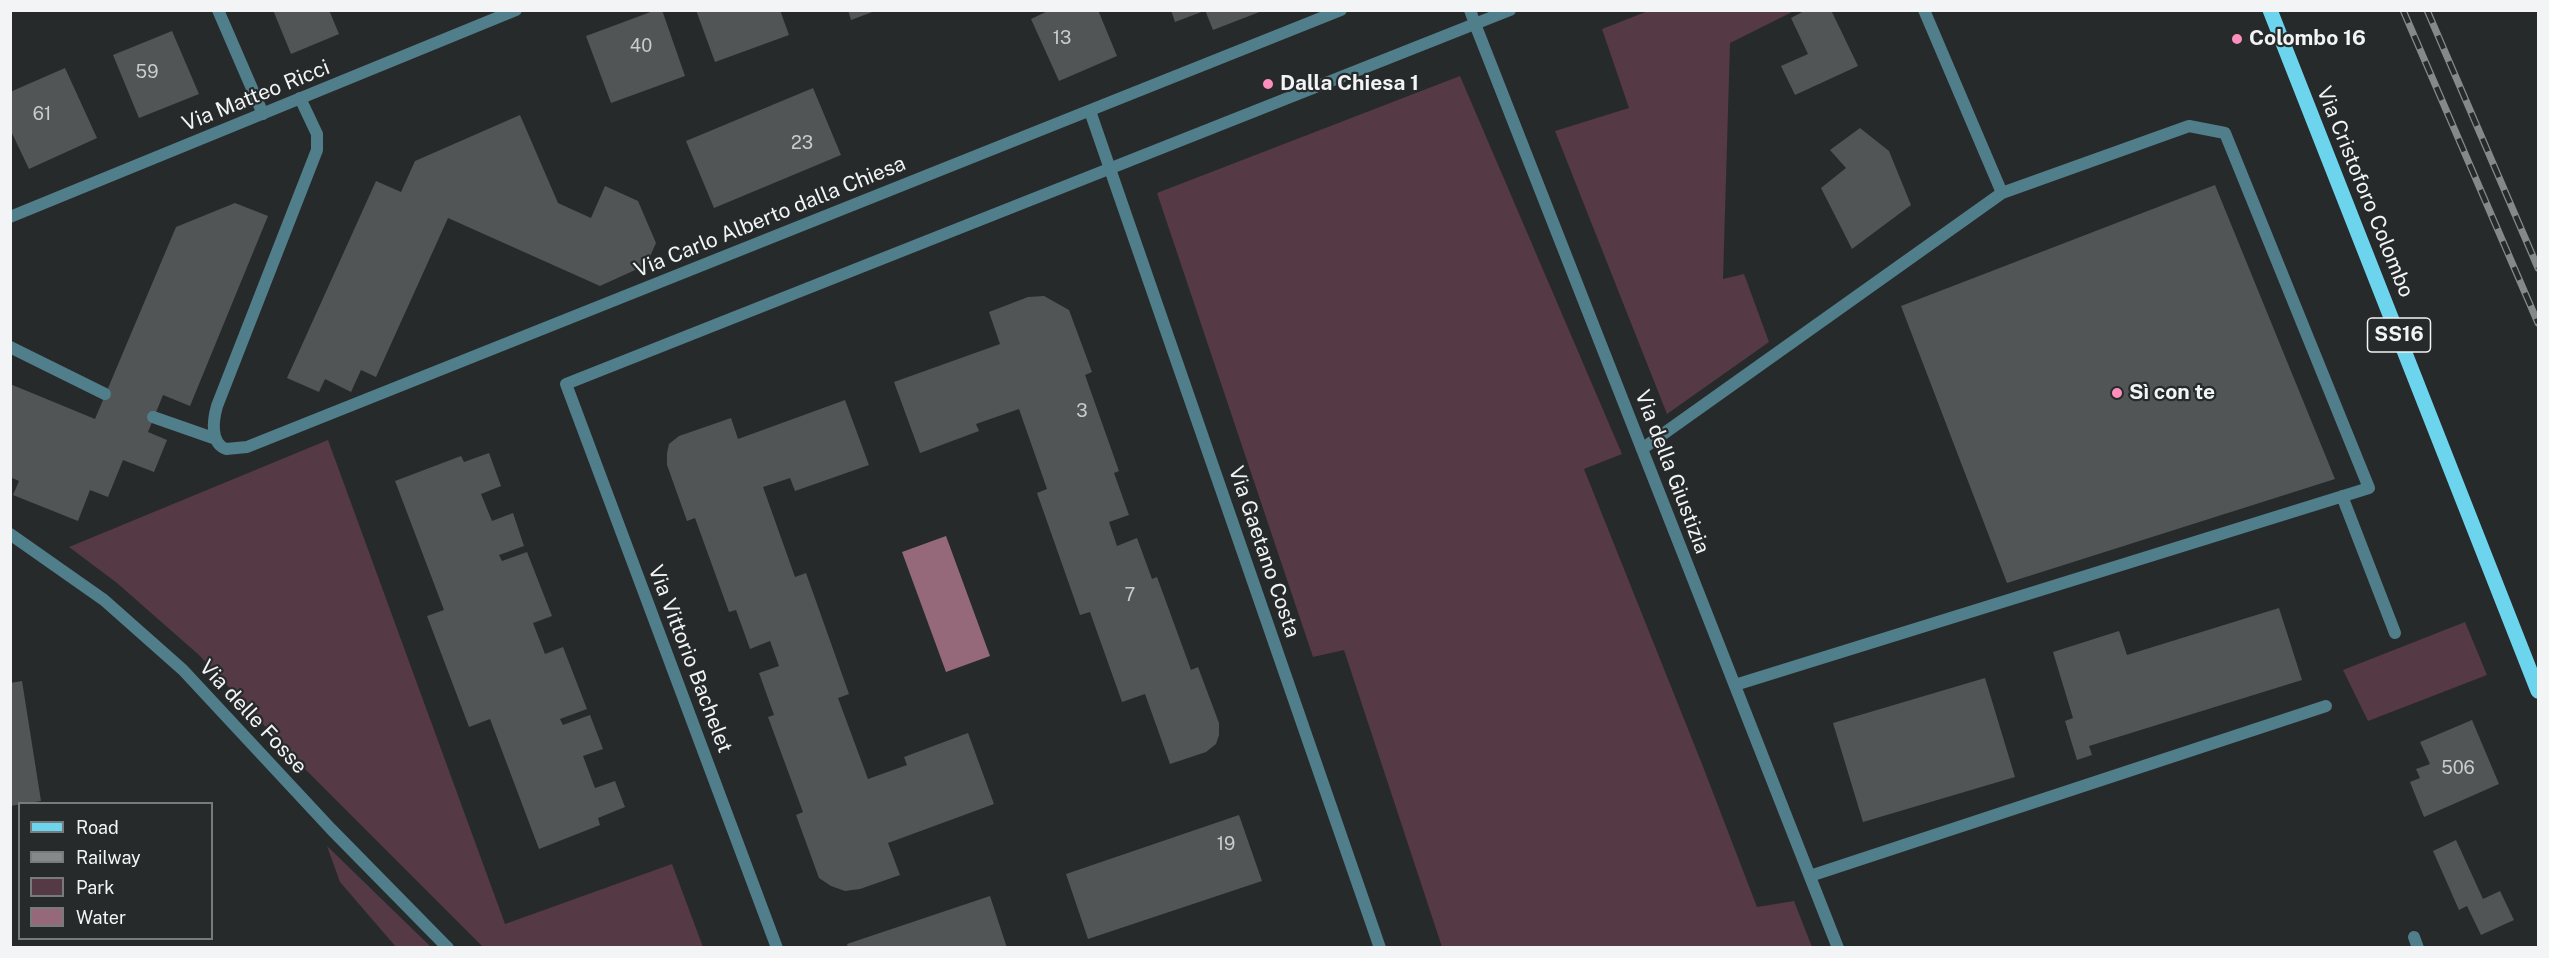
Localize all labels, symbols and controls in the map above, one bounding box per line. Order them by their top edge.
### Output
place label: Colombo 16 [2249,26,2366,52]
house number: 13 [1053,27,1071,49]
marker: Colombo 16 [2230,32,2244,46]
house number: 40 [630,35,652,57]
street label: Via Matteo Ricci [179,55,333,137]
house number: 59 [136,61,158,83]
place label: Dalla Chiesa 1 [1280,71,1419,97]
marker: Dalla Chiesa 1 [1261,77,1275,91]
street label: Via Cristoforo Colombo [2311,83,2419,301]
house number: 61 [33,103,51,125]
house number: 23 [791,132,813,154]
street label: Via Carlo Alberto dalla Chiesa [631,151,909,283]
road number: SS16 [2368,318,2430,352]
place label: Sì con te [2129,380,2215,406]
marker: Sì con te [2110,386,2124,400]
street label: Via della Giustizia [1629,387,1715,557]
house number: 3 [1076,400,1088,422]
street label: Via Gaetano Costa [1223,463,1305,641]
street label: Via Vittorio Bachelet [643,562,737,756]
house number: 7 [1125,584,1135,606]
street label: Via delle Fosse [194,655,312,779]
house number: 506 [2441,757,2475,779]
legend [18,802,213,940]
text: Road [76,817,119,838]
house number: 19 [1217,833,1235,855]
text: Railway [76,847,141,868]
text: Park [76,877,114,898]
text: Water [76,907,126,928]

